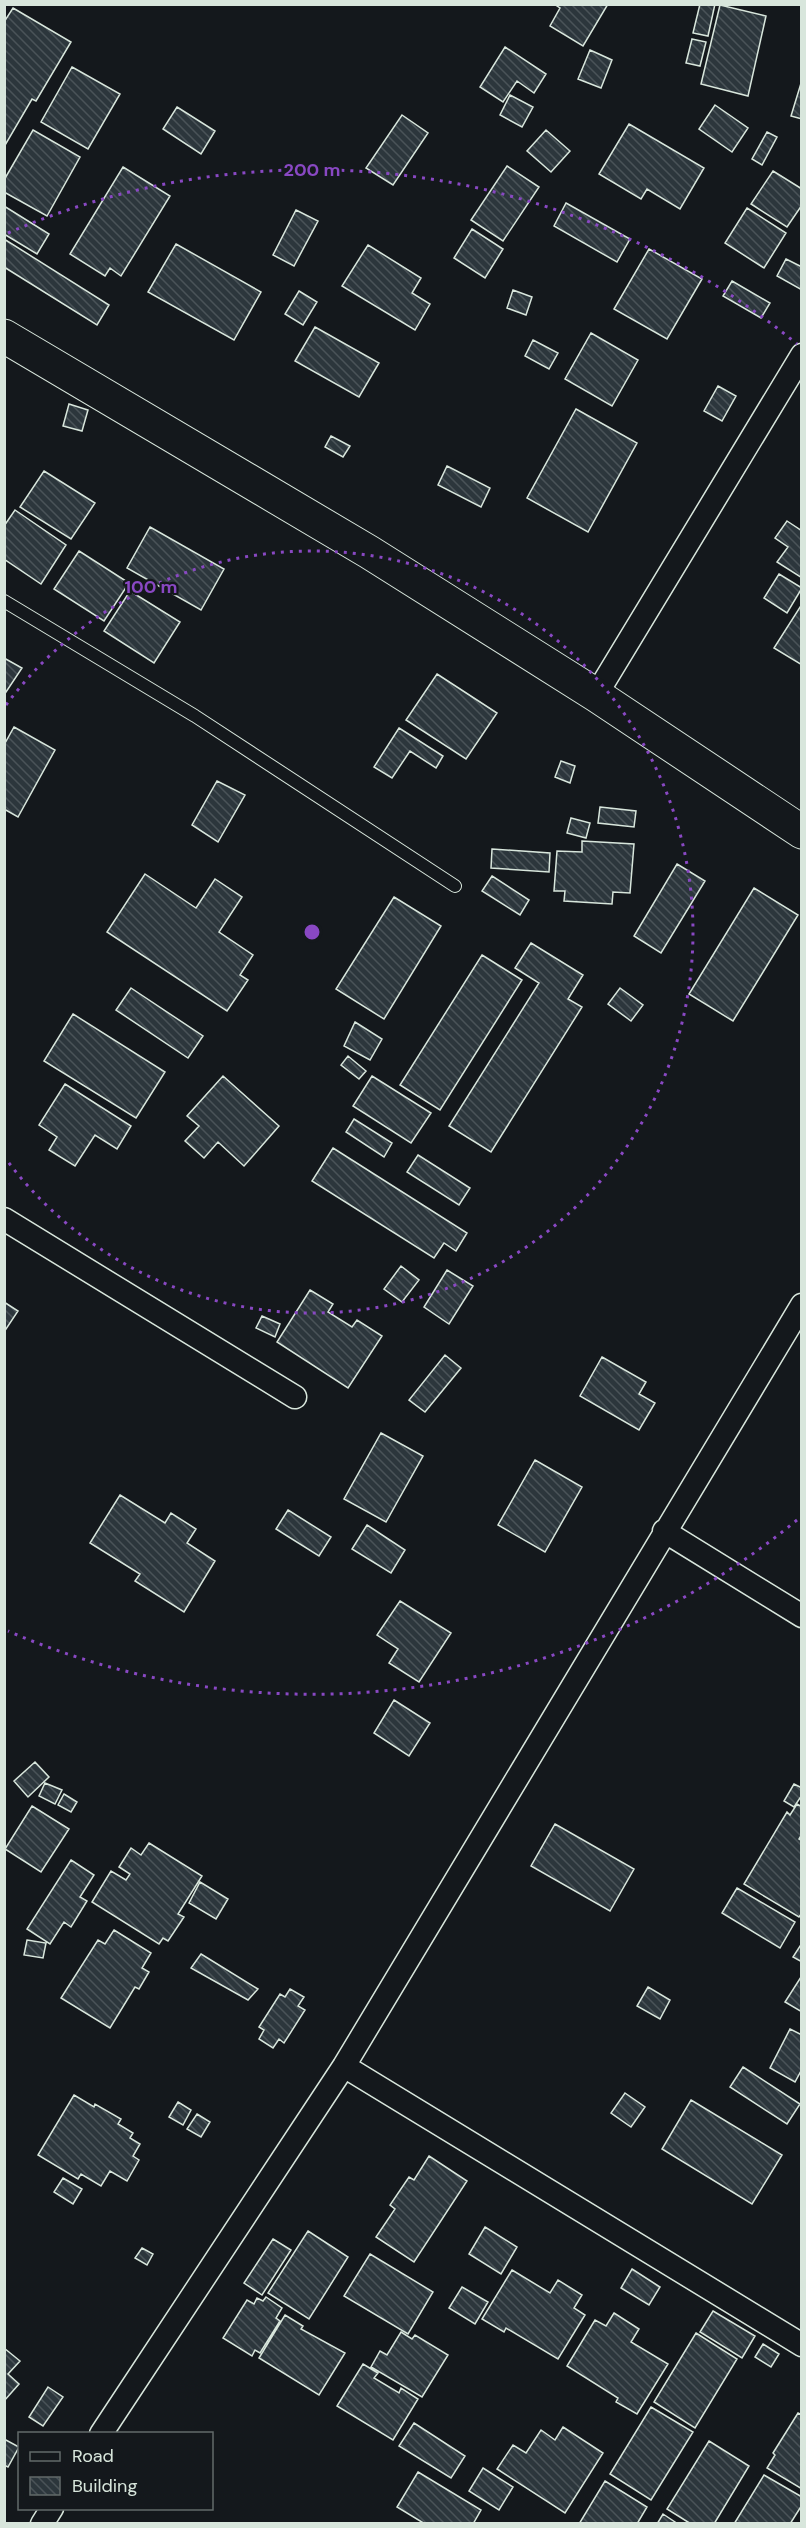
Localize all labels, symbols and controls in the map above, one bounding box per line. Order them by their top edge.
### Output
text: 200 m [284,158,340,182]
text: 100 m [124,575,178,599]
centre of rings [302,922,322,942]
legend [18,2432,213,2510]
text: Road [72,2444,114,2468]
text: Building [72,2474,137,2498]

